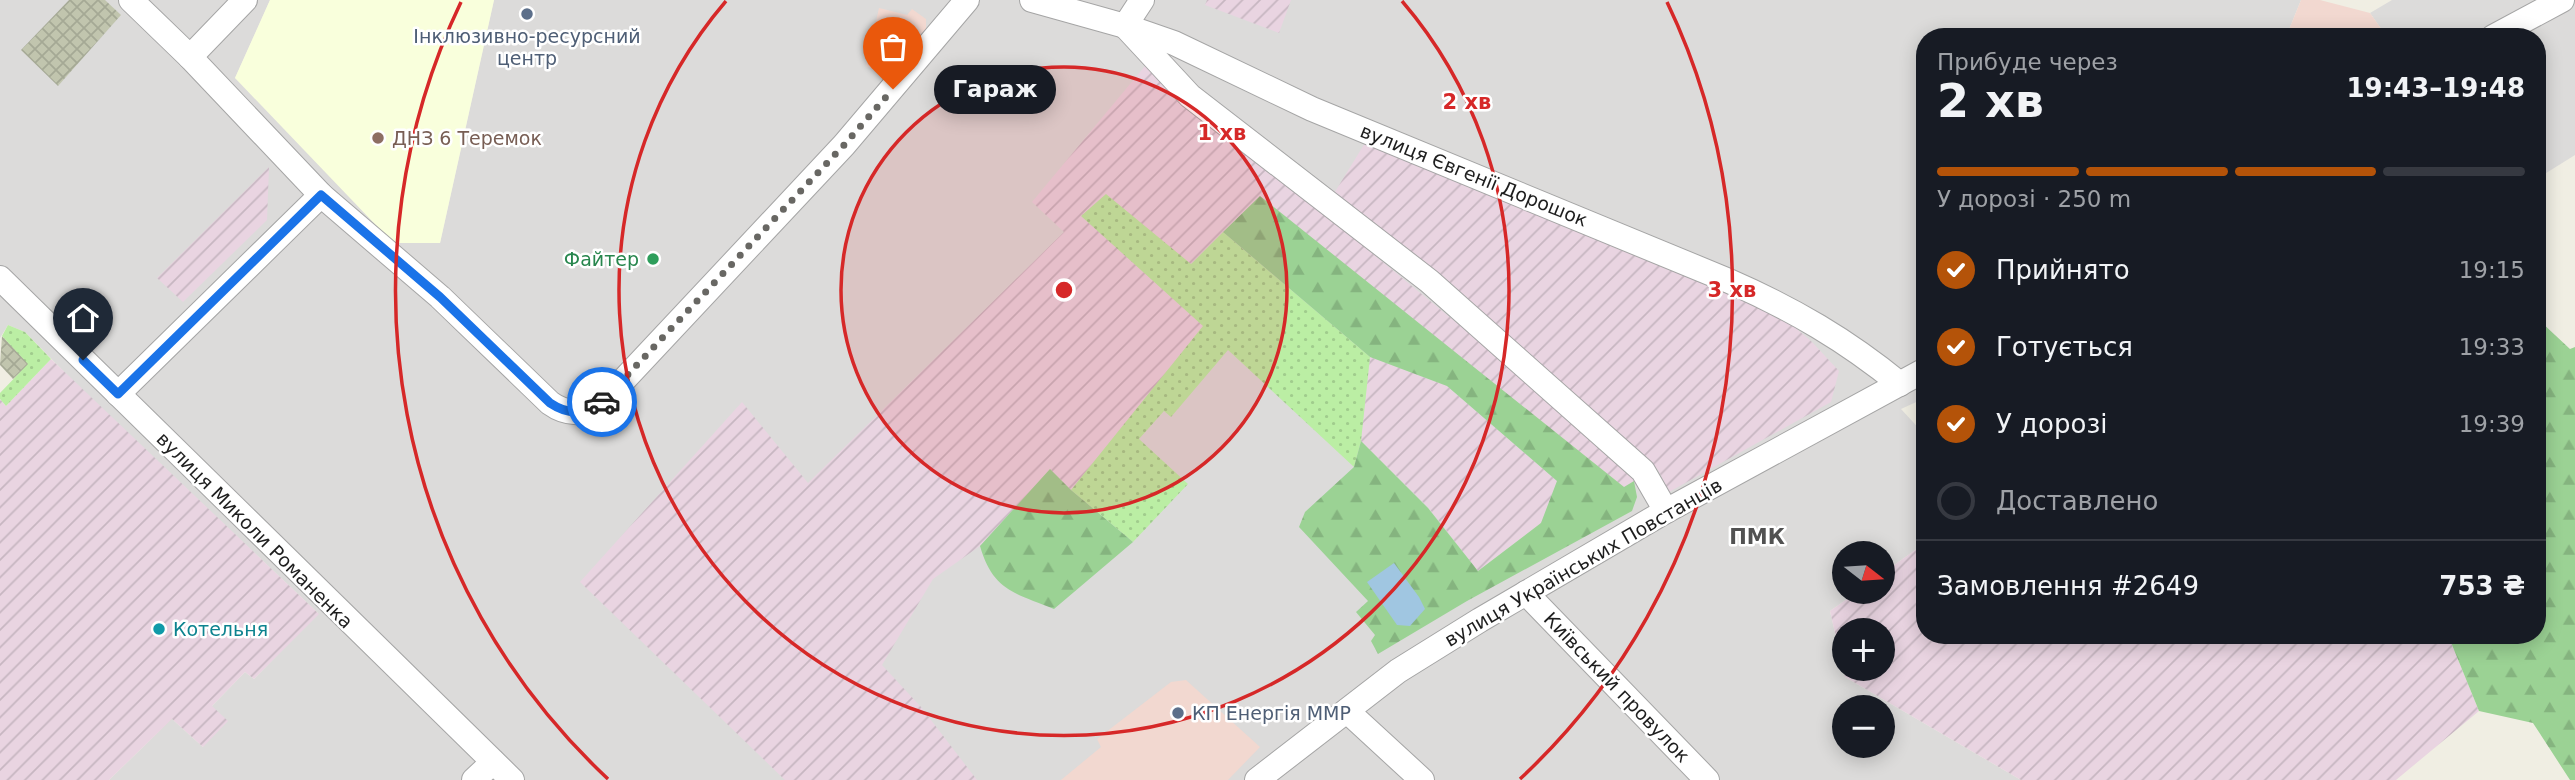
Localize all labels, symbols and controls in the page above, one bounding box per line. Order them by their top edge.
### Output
marker: Інклюзивно-ресурсний центр [519,6,535,22]
pin [863,17,923,89]
place label: Інклюзивно-ресурсний центр [413,25,641,69]
icon: bag [874,28,912,66]
text: Прибуде через [1937,49,2118,75]
callout: Гараж [935,64,1058,114]
text: 19:43–19:48 [2346,73,2525,103]
text: 2 хв [1937,74,2044,128]
text: Гараж [952,76,1038,102]
text: 2 хв [1443,90,1491,114]
street label: вулиця Євгенії Дорошок [1357,119,1591,231]
text: 1 хв [1198,121,1246,145]
place label: ДНЗ 6 Теремок [392,127,542,149]
marker: ДНЗ 6 Теремок [370,130,386,146]
text: У дорозі · 250 m [1937,186,2131,212]
place label: Файтер [564,248,639,270]
marker: Файтер [645,251,661,267]
icon: check [1937,251,1975,289]
text: Прийнято [1996,255,2130,285]
text: 19:15 [2459,257,2525,283]
centre of rings [1052,278,1076,302]
text: 3 хв [1708,278,1756,302]
pin [53,288,113,360]
icon: home [64,299,102,337]
icon: check [1937,328,1975,366]
text: Готується [1996,332,2133,362]
text: 19:33 [2459,334,2525,360]
courier [567,367,637,437]
icon: car [583,383,621,421]
icon: check [1937,405,1975,443]
text: У дорозі [1996,409,2107,439]
text: 19:39 [2459,411,2525,437]
street label: вулиця Миколи Романенка [152,427,358,633]
street label: вулиця Українських Повстанців [1440,473,1726,651]
text: Доставлено [1996,486,2158,516]
district label: ПМК [1729,525,1785,549]
north arrow [1832,541,1895,604]
map controls [1832,541,1895,758]
text: Замовлення #2649 [1937,571,2199,601]
text: 753 ₴ [2439,571,2525,601]
street label: Київський провулок [1540,607,1694,767]
place label: Котельня [173,618,268,640]
button: + [1832,618,1895,681]
marker: Котельня [151,621,167,637]
button: − [1832,695,1895,758]
place label: КП Енергія ММР [1192,702,1351,724]
marker: КП Енергія ММР [1170,705,1186,721]

